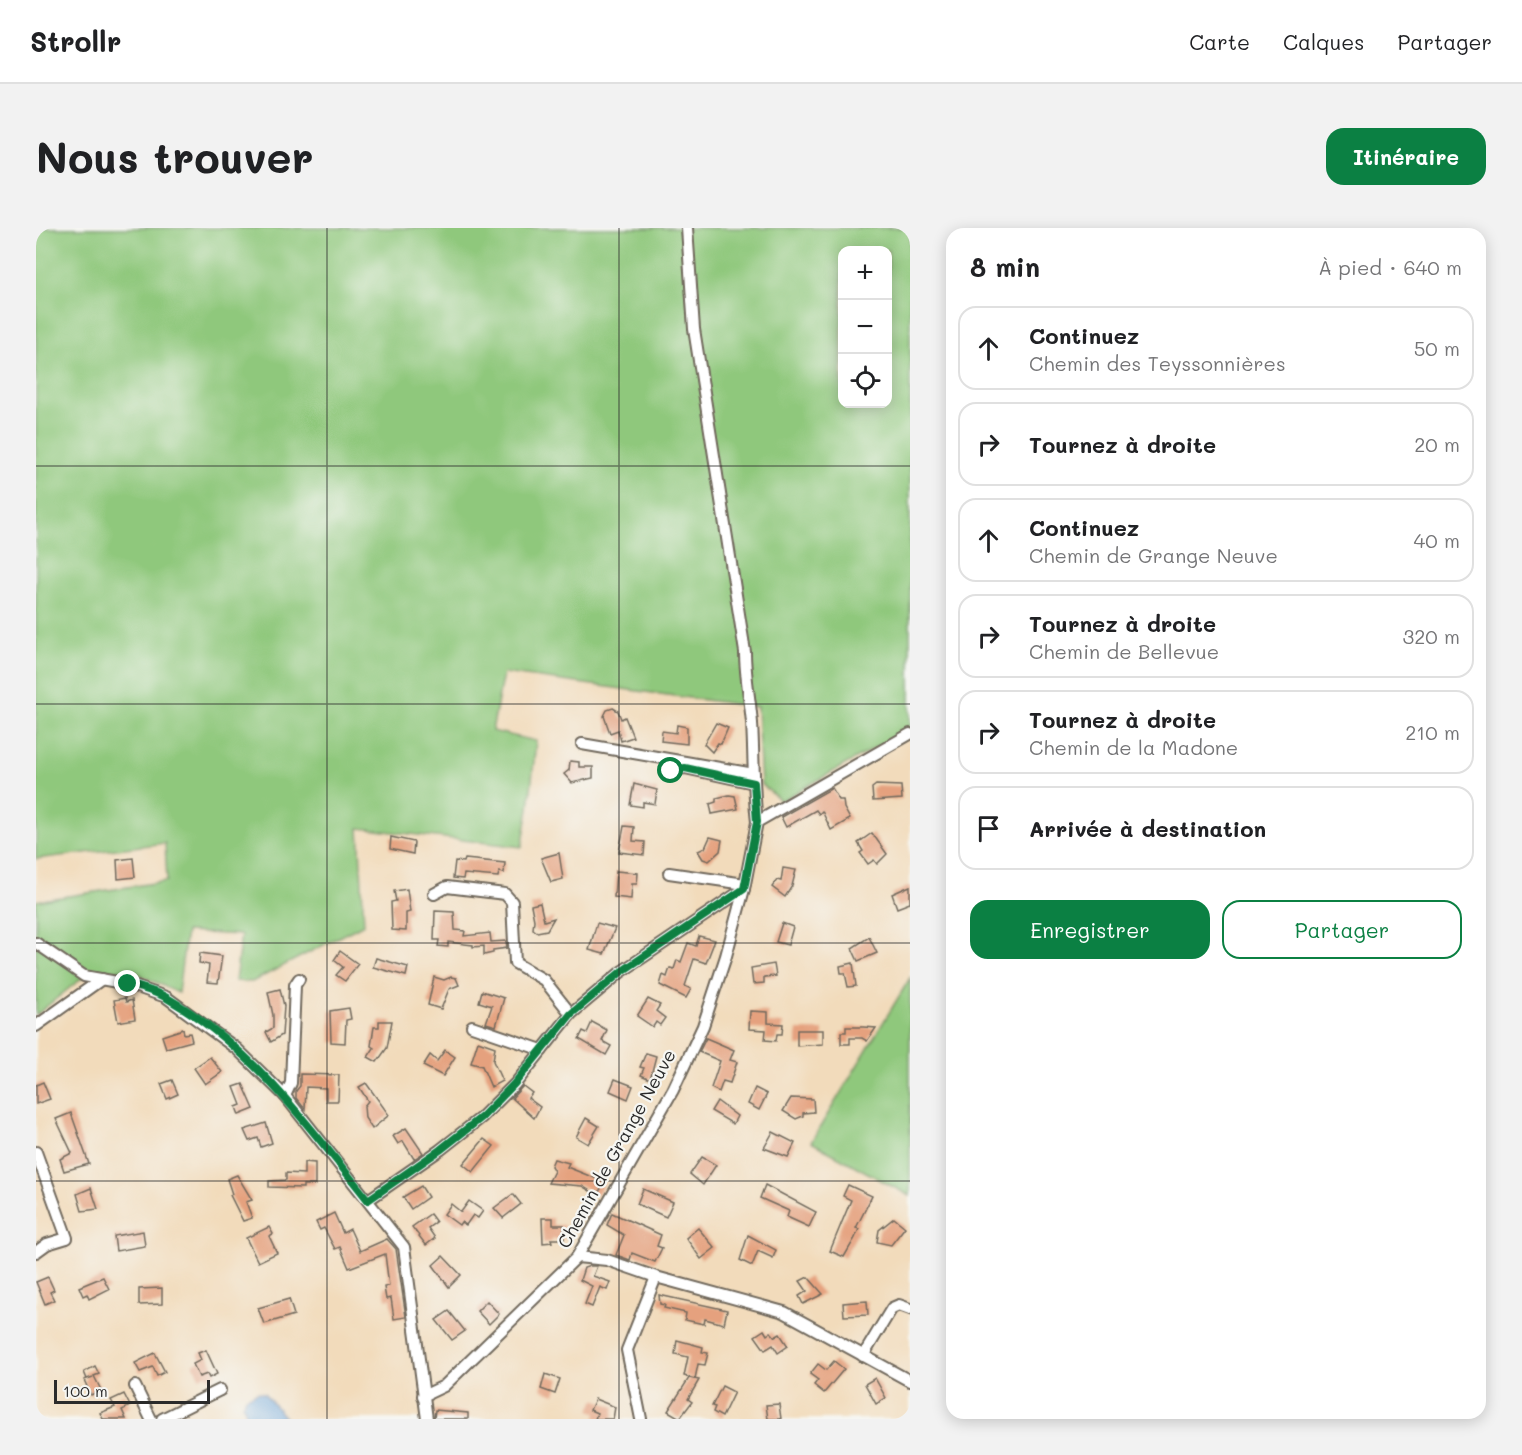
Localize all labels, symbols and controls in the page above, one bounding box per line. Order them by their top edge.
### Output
text: Strollr [30,23,121,59]
text: Carte [1189,28,1250,55]
text: Calques [1283,28,1365,55]
text: Partager [1398,28,1492,55]
button: Itinéraire [1326,128,1486,185]
text: Nous trouver [36,129,314,184]
map controls [838,246,892,408]
button: + [838,246,892,300]
text: 8 min [970,250,1040,284]
text: À pied · 640 m [1318,254,1462,280]
button: − [838,300,892,354]
text: Continuez [1029,321,1139,350]
icon: ahead [972,332,1005,365]
text: 50 m [1414,335,1460,361]
text: Chemin des Teyssonnières [1029,350,1286,376]
button: locate [838,354,892,408]
icon: right [972,428,1005,461]
text: Tournez à droite [1029,430,1216,459]
text: 20 m [1414,431,1460,457]
text: Continuez [1029,513,1139,542]
icon: ahead [972,524,1005,557]
text: 40 m [1414,527,1460,553]
text: Chemin de Grange Neuve [1029,542,1278,568]
text: Tournez à droite [1029,609,1216,638]
icon: right [972,620,1005,653]
text: 320 m [1402,623,1460,649]
text: Chemin de Bellevue [1029,638,1219,664]
text: Tournez à droite [1029,705,1216,734]
icon: right [972,716,1005,749]
text: 210 m [1405,719,1460,745]
text: Chemin de la Madone [1029,734,1238,760]
route start [657,757,683,783]
icon: arrive [972,812,1005,845]
text: Arrivée à destination [1029,814,1266,843]
button: Enregistrer [970,900,1210,959]
button: Partager [1222,900,1462,959]
route end [114,970,140,996]
street label: Chemin de Grange Neuve [551,1045,681,1252]
scale bar [54,1377,210,1404]
text: 100 m [63,1380,108,1401]

